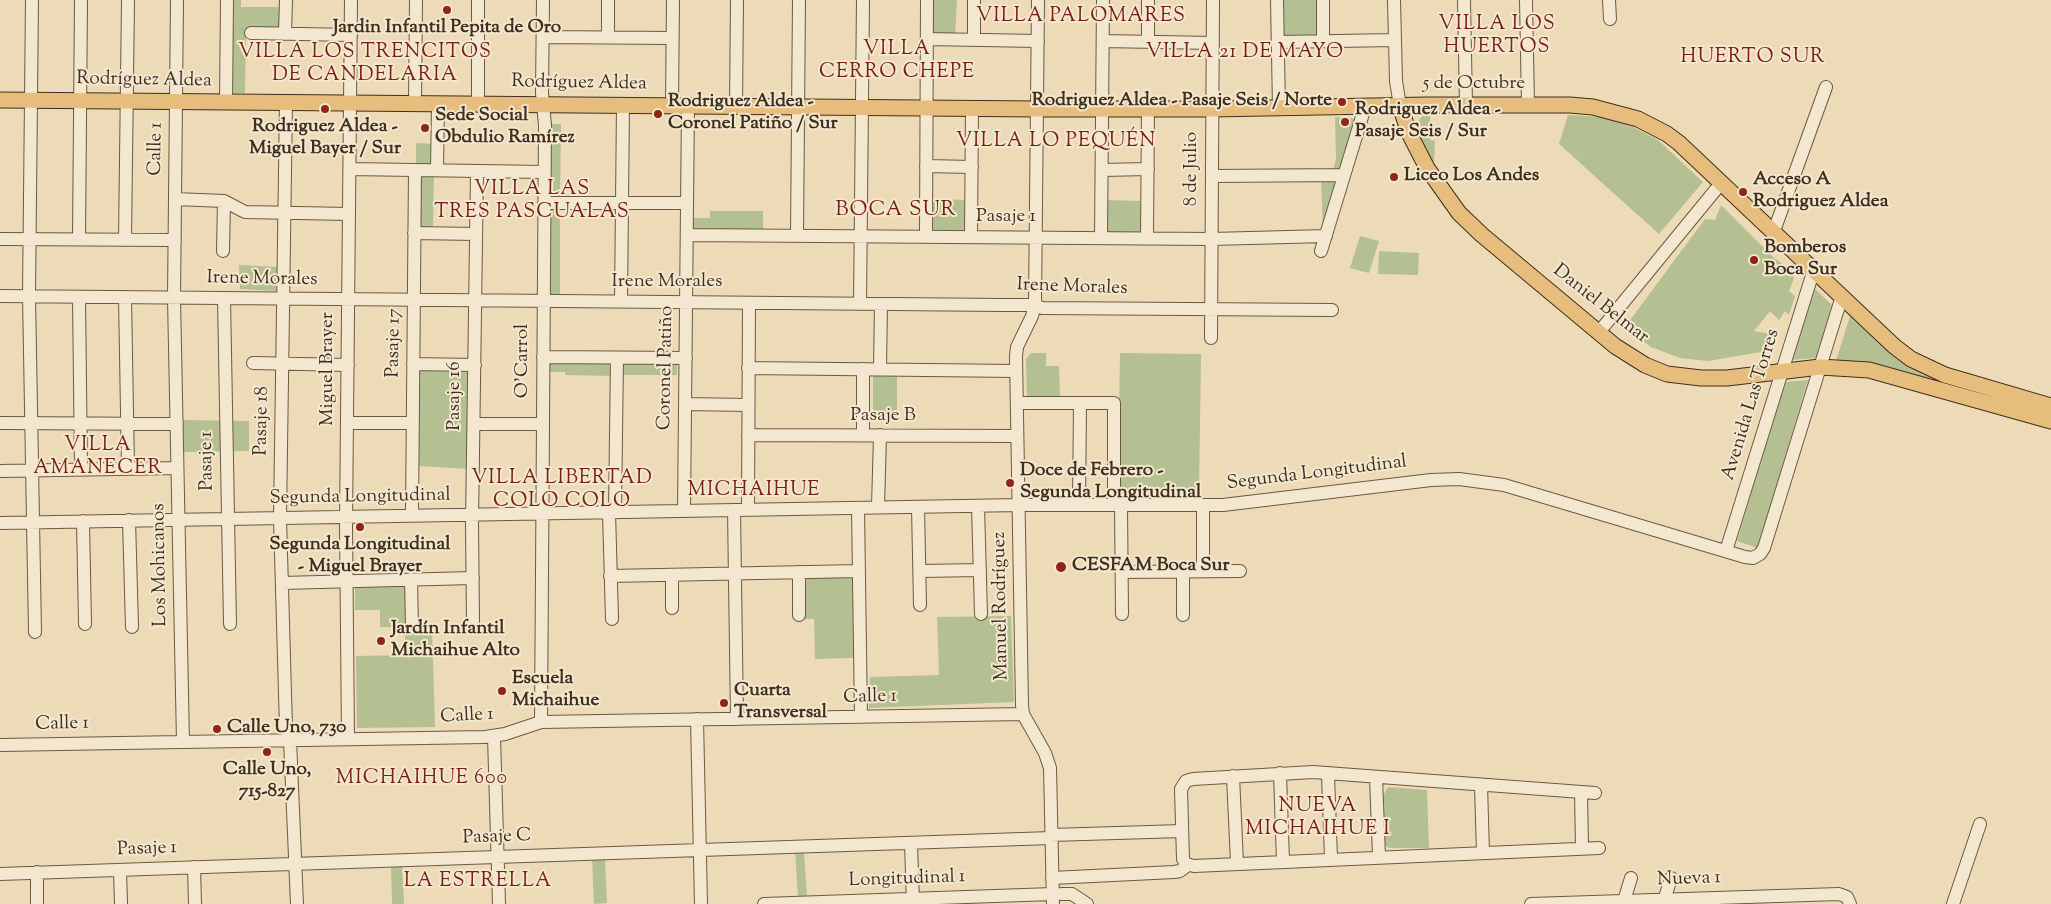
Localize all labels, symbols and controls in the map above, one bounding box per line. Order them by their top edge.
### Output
marker: Jardin Infantil Pepita de Oro [441,4,453,16]
district label: VILLA PALOMARES [974,6,1188,30]
district label: VILLA LOS HUERTOS [1437,14,1557,61]
place label: Jardin Infantil Pepita de Oro [333,18,561,40]
district label: VILLA CERRO CHEPE [818,39,976,86]
district label: VILLA LOS TRENCITOS DE CANDELARIA [236,42,494,89]
district label: VILLA 21 DE MAYO [1144,42,1346,66]
district label: HUERTO SUR [1679,47,1827,71]
street label: Rodríguez Aldea [76,68,212,94]
street label: Rodríguez Aldea [511,71,647,97]
street label: 5 de Octubre [1423,74,1525,96]
place label: Rodriguez Aldea - Pasaje Seis / Norte [1032,91,1332,113]
place label: Rodriguez Aldea - Coronel Patiño / Sur [668,92,838,136]
marker: Rodriguez Aldea - Pasaje Seis / Norte [1336,96,1348,108]
place label: Rodriguez Aldea - Pasaje Seis / Sur [1355,100,1501,144]
marker: Rodriguez Aldea - Miguel Bayer / Sur [319,103,331,115]
place label: Sede Social Obdulio Ramírez [435,106,575,150]
marker: Rodriguez Aldea - Coronel Patiño / Sur [652,108,664,120]
marker: Rodriguez Aldea - Pasaje Seis / Sur [1339,116,1351,128]
place label: Rodriguez Aldea - Miguel Bayer / Sur [249,117,401,161]
street label: Calle 1 [145,122,169,176]
marker: Sede Social Obdulio Ramírez [419,122,431,134]
district label: VILLA LO PEQUÉN [954,131,1158,155]
street label: 8 de Julio [1182,132,1204,206]
place label: Liceo Los Andes [1404,166,1539,188]
place label: Acceso A Rodriguez Aldea [1753,170,1888,214]
marker: Liceo Los Andes [1388,171,1400,183]
district label: VILLA LAS TRES PASCUALAS [433,179,631,226]
marker: Acceso A Rodriguez Aldea [1737,186,1749,198]
district label: BOCA SUR [834,198,958,224]
street label: Pasaje 1 [976,207,1036,229]
place label: Bomberos Boca Sur [1764,238,1846,282]
marker: Bomberos Boca Sur [1748,254,1760,266]
street label: Daniel Belmar [1547,260,1653,350]
street label: Irene Morales [206,268,318,292]
street label: Irene Morales [611,272,723,294]
street label: Irene Morales [1016,275,1128,301]
street label: Coronel Patiño [655,306,679,430]
street label: Pasaje 17 [383,308,407,378]
street label: Miguel Brayer [318,312,340,426]
street label: O'Carrol [513,324,535,398]
street label: Avenida Las Torres [1718,327,1786,483]
street label: Pasaje 16 [445,361,467,431]
street label: Pasaje 18 [251,386,275,456]
street label: Pasaje B [850,406,916,428]
street label: Pasaje 1 [196,431,220,491]
district label: VILLA AMANECER [32,435,164,482]
street label: Segunda Longitudinal [1226,452,1408,496]
place label: Doce de Febrero - Segunda Longitudinal [1020,461,1201,505]
district label: VILLA LIBERTAD COLO COLO [469,468,655,515]
marker: Doce de Febrero - Segunda Longitudinal [1004,477,1016,489]
district label: MICHAIHUE [686,480,822,504]
street label: Segunda Longitudinal [269,485,451,511]
street label: Los Mohicanos [149,503,173,627]
marker: Segunda Longitudinal - Miguel Brayer [354,521,366,533]
street label: Manuel Rodríguez [989,531,1015,681]
place label: Segunda Longitudinal - Miguel Brayer [269,535,451,579]
place label: CESFAM Boca Sur [1072,556,1230,578]
marker: CESFAM Boca Sur [1054,560,1068,574]
place label: Jardín Infantil Michaihue Alto [391,619,520,663]
marker: Jardín Infantil Michaihue Alto [375,635,387,647]
place label: Escuela Michaihue [512,669,599,713]
place label: Cuarta Transversal [734,681,827,725]
marker: Escuela Michaihue [496,685,508,697]
street label: Calle 1 [843,686,897,710]
marker: Cuarta Transversal [718,697,730,709]
street label: Calle 1 [440,704,494,730]
street label: Calle 1 [35,713,89,737]
place label: Calle Uno, 730 [227,718,346,740]
marker: Calle Uno, 730 [211,723,223,735]
marker: Calle Uno, 715-827 [261,746,273,758]
place label: Calle Uno, 715-827 [223,760,311,804]
district label: MICHAIHUE 600 [334,768,510,792]
district label: NUEVA MICHAIHUE I [1244,796,1392,843]
street label: Pasaje C [462,825,532,851]
street label: Pasaje 1 [117,838,177,862]
street label: Longitudinal 1 [848,867,966,893]
street label: Nueva 1 [1657,867,1721,893]
district label: LA ESTRELLA [402,871,554,895]

